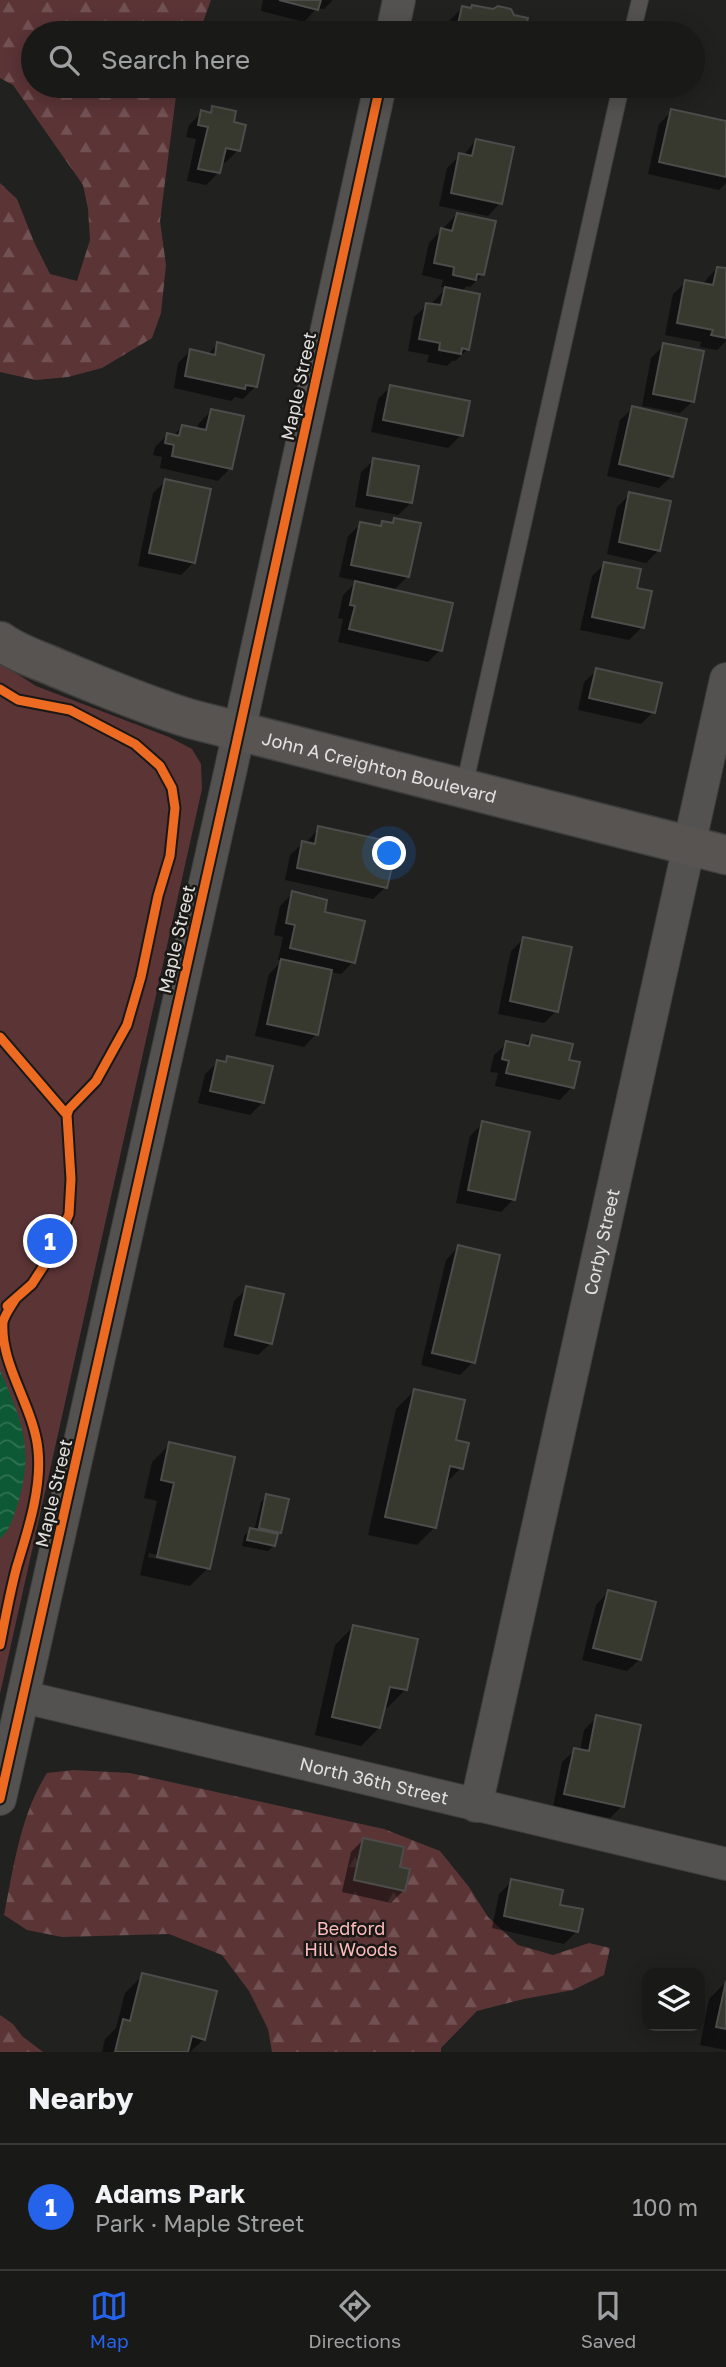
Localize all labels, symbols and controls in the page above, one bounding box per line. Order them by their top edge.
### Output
search box [21,21,705,98]
icon: search [45,41,83,79]
text: Search here [101,44,250,75]
street label: Maple Street [276,330,320,442]
street label: John A Creighton Boulevard [260,727,499,807]
your location [372,836,406,870]
street label: Maple Street [153,883,199,995]
street label: Corby Street [579,1186,624,1297]
pin: 1 [27,1215,73,1267]
street label: Maple Street [30,1437,76,1549]
street label: North 36th Street [298,1752,451,1809]
park label: Bedford Hill Woods [304,1917,398,1960]
map controls [642,1968,705,2031]
button: layers [642,1968,705,2031]
text: Nearby [28,2080,133,2116]
text: Adams Park [95,2178,245,2209]
text: 1 [45,2193,57,2221]
text: 100 m [632,2193,698,2221]
text: Park · Maple Street [95,2209,304,2237]
tab: Map [90,2287,129,2352]
tab: Directions [308,2287,401,2352]
tab: Saved [581,2287,636,2352]

